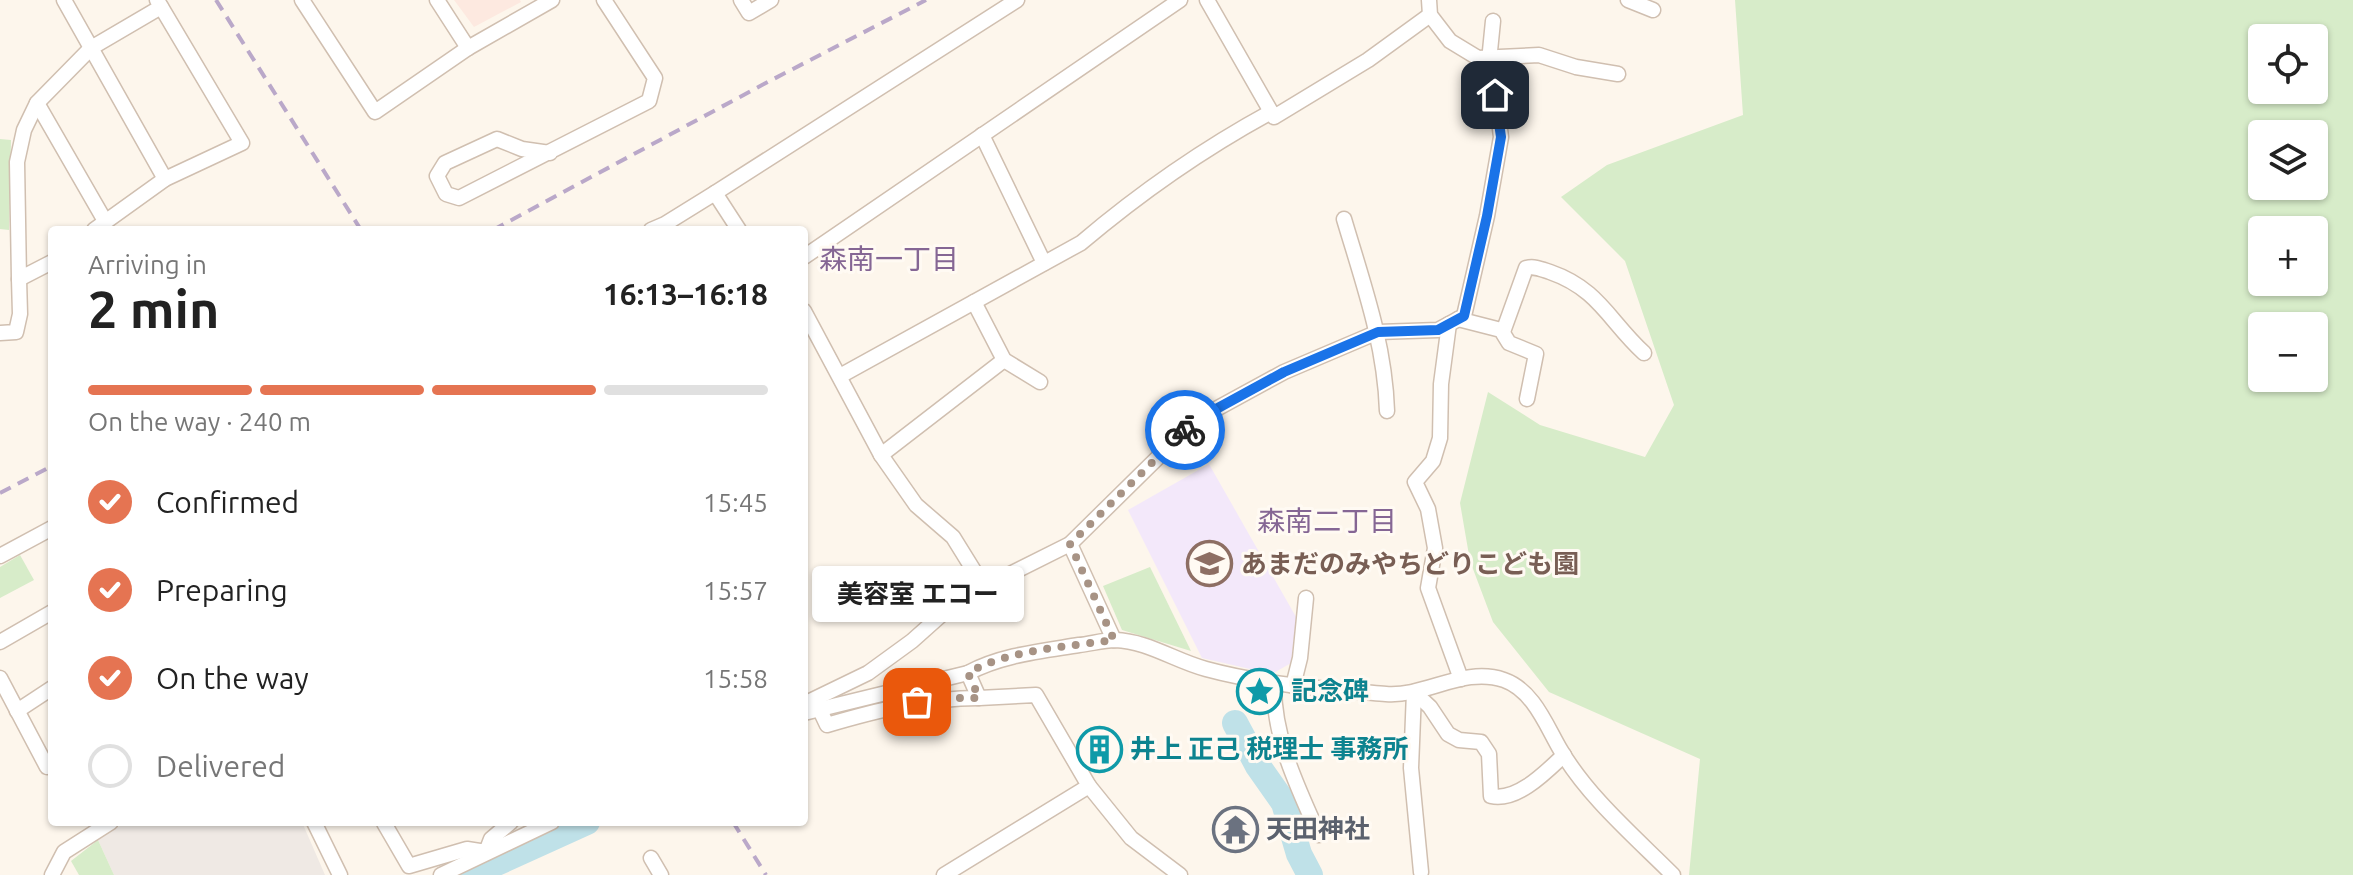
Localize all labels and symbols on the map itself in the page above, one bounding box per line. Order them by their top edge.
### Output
pin [1461,61,1529,129]
district label: 森南一丁目 [819,243,959,274]
courier [1145,390,1225,470]
district label: 森南二丁目 [1257,505,1397,536]
school or university icon: あまだのみやちどりこども園 [1186,540,1234,588]
place label: あまだのみやちどりこども園 [1241,549,1579,578]
callout: 美容室 エコー [811,566,1023,622]
place icon: 記念碑 [1236,667,1284,715]
pin [883,668,951,736]
place label: 記念碑 [1291,676,1369,705]
building icon: 井上 正己 税理士 事務所 [1075,725,1123,773]
place label: 井上 正己 税理士 事務所 [1130,734,1409,763]
temple icon: 天田神社 [1211,805,1259,853]
place label: 天田神社 [1266,814,1370,843]

